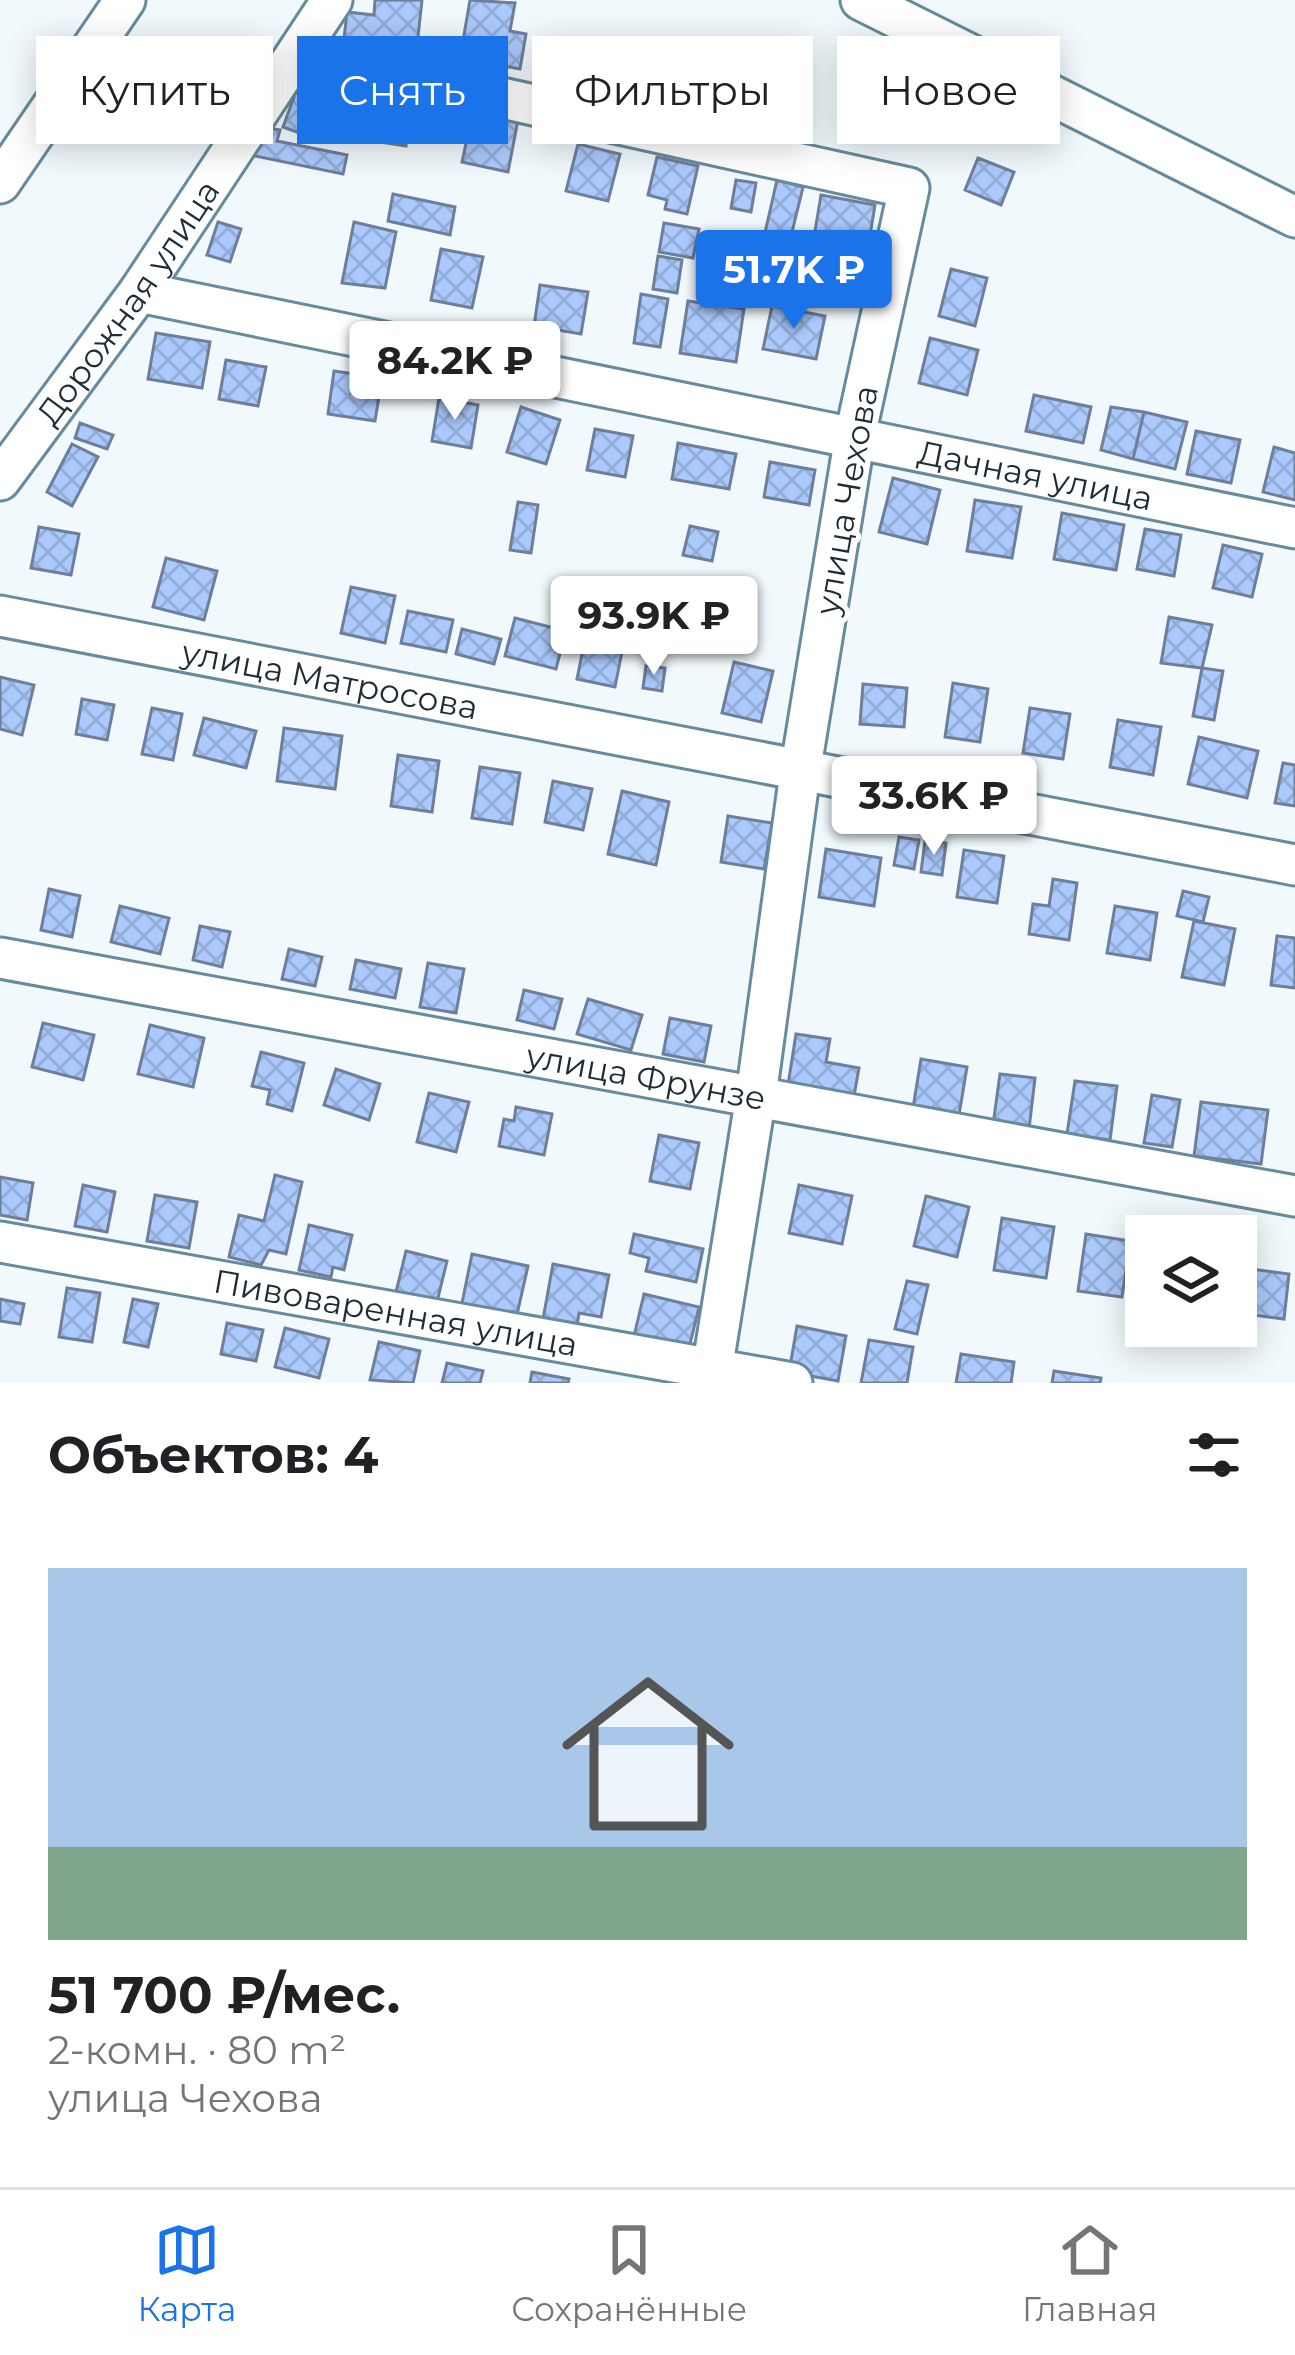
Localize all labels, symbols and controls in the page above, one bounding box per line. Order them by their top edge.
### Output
chip: Купить [36,36,273,144]
chip: Снять [297,36,508,144]
chip: Фильтры [532,36,813,144]
chip: Новое [837,36,1060,144]
street label: Дорожная улица [28,172,228,433]
pin: 51.7K ₽ [683,230,905,332]
text: 51.7K ₽ [723,245,865,293]
pin: 84.2K ₽ [344,321,566,423]
text: 84.2K ₽ [376,336,534,384]
street label: улица Чехова [806,382,886,619]
street label: Дачная улица [915,432,1156,518]
pin: 93.9K ₽ [543,576,765,678]
text: 93.9K ₽ [578,591,730,639]
street label: улица Матросова [178,631,481,727]
pin: 33.6K ₽ [823,756,1045,858]
text: 33.6K ₽ [859,771,1009,819]
street label: улица Фрунзе [522,1035,769,1118]
map controls [1125,1215,1257,1347]
button: layers [1125,1215,1257,1347]
street label: Пивоваренная улица [211,1260,581,1364]
icon: filters [1181,1422,1247,1488]
text: Объектов: 4 [48,1424,379,1486]
icon: home [540,1646,756,1862]
text: 51 700 ₽/мес. [48,1964,400,2026]
text: 2-комн. · 80 m² [48,2026,346,2074]
text: улица Чехова [48,2074,322,2122]
tab: Карта [137,2217,236,2329]
tab: Сохранённые [511,2217,747,2329]
tab: Главная [1022,2217,1157,2329]

